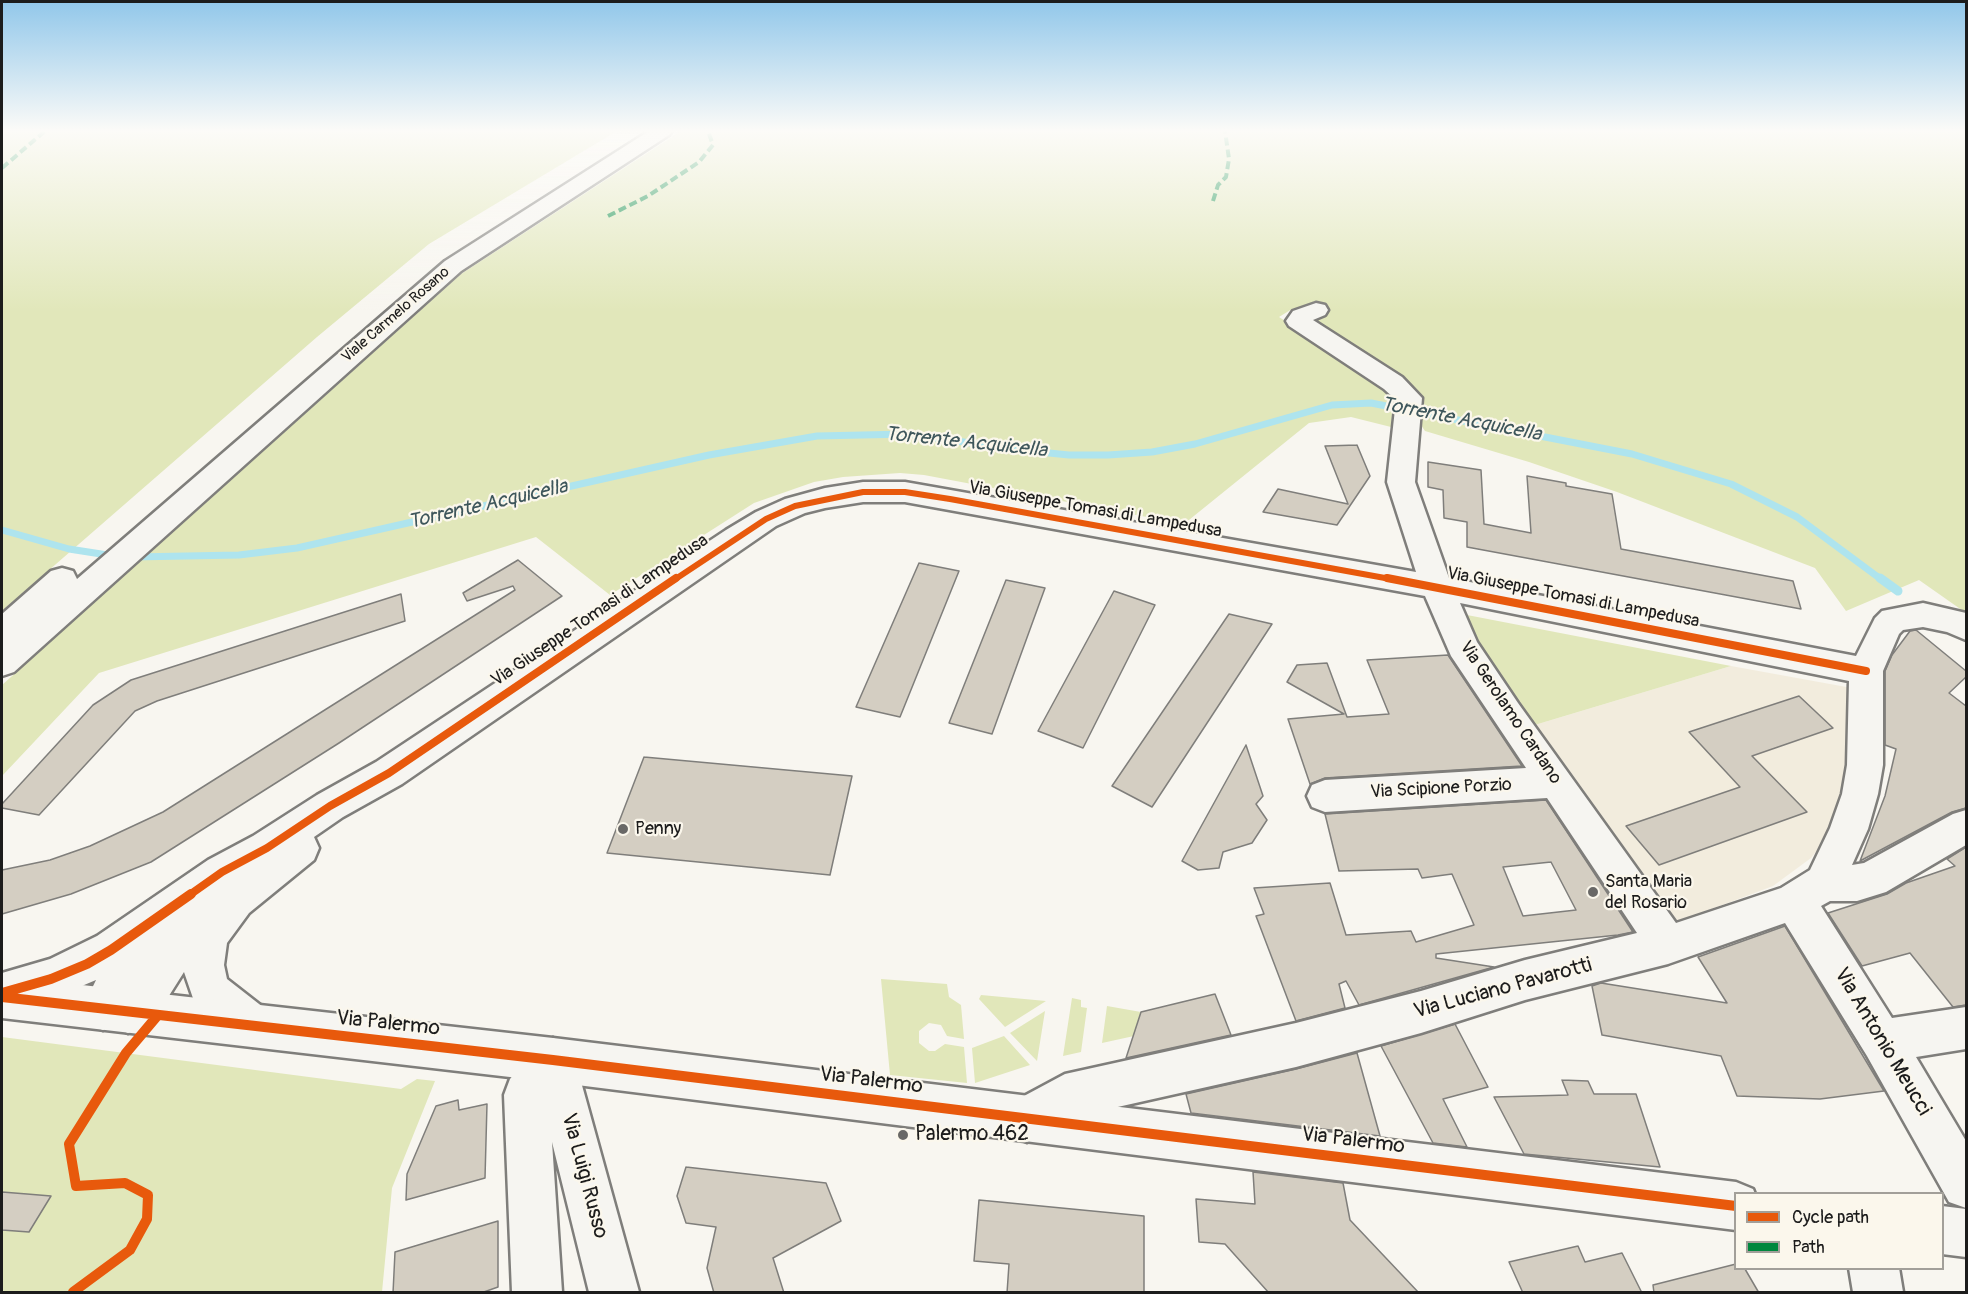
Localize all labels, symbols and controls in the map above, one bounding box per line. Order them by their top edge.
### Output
street label: Viale Carmelo Rosano [338,263,454,367]
water label: Torrente Acquicella [1379,393,1543,447]
water label: Torrente Acquicella [884,423,1048,463]
water label: Torrente Acquicella [406,475,570,535]
street label: Via Giuseppe Tomasi di Lampedusa [967,477,1223,543]
street label: Via Giuseppe Tomasi di Lampedusa [487,530,713,692]
street label: Via Giuseppe Tomasi di Lampedusa [1445,563,1701,633]
street label: Via Gerolamo Cardano [1454,638,1566,788]
street label: Via Scipione Porzio [1370,775,1512,803]
place label: Penny [635,818,681,840]
marker: Penny [616,822,630,836]
place label: Santa Maria del Rosario [1605,871,1692,914]
marker: Santa Maria del Rosario [1586,885,1600,899]
street label: Via Luciano Pavarotti [1411,953,1595,1025]
street label: Via Antonio Meucci [1828,963,1936,1121]
street label: Via Palermo [335,1006,441,1042]
street label: Via Palermo [818,1062,924,1100]
street label: Via Luigi Russo [555,1111,613,1241]
place label: Palermo 462 [915,1122,1029,1148]
street label: Via Palermo [1300,1122,1406,1160]
marker: Palermo 462 [896,1128,910,1142]
legend [1734,1192,1944,1270]
text: Cycle path [1792,1206,1869,1229]
text: Path [1792,1236,1825,1259]

